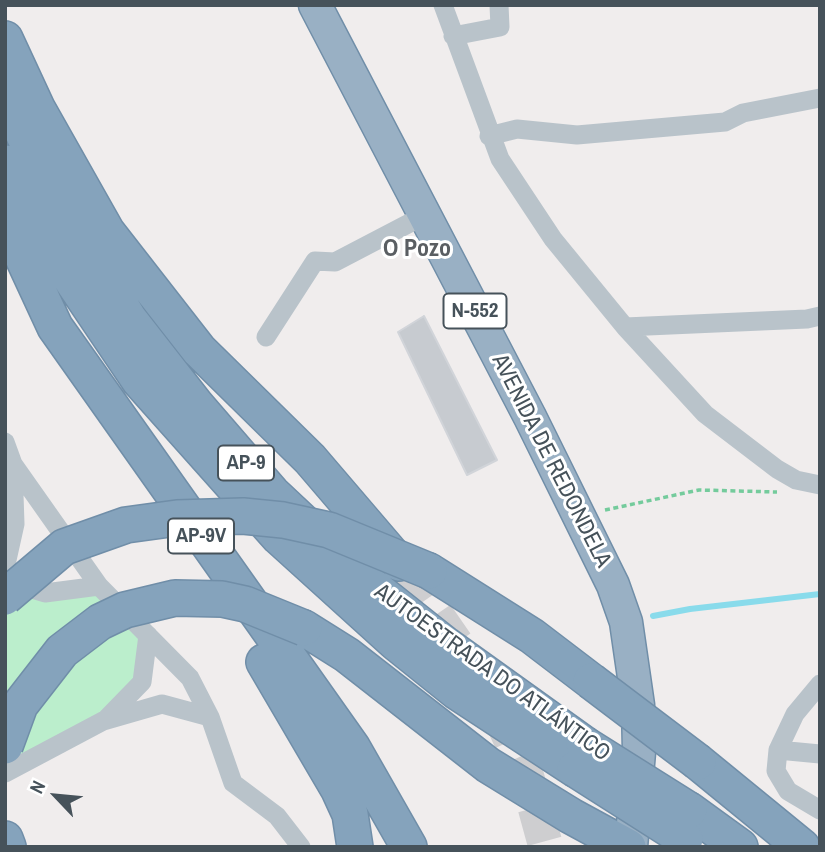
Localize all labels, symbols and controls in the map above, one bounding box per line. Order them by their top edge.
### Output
district label: O Pozo [383,236,451,264]
road number: N-552 [444,294,506,328]
street label: AVENIDA DE REDONDELA [485,350,617,572]
road number: AP-9 [218,446,274,480]
road number: AP-9V [168,518,234,554]
street label: AUTOESTRADA DO ATLÁNTICO [369,578,615,768]
north arrow [21,761,91,831]
text: N [23,776,51,798]

